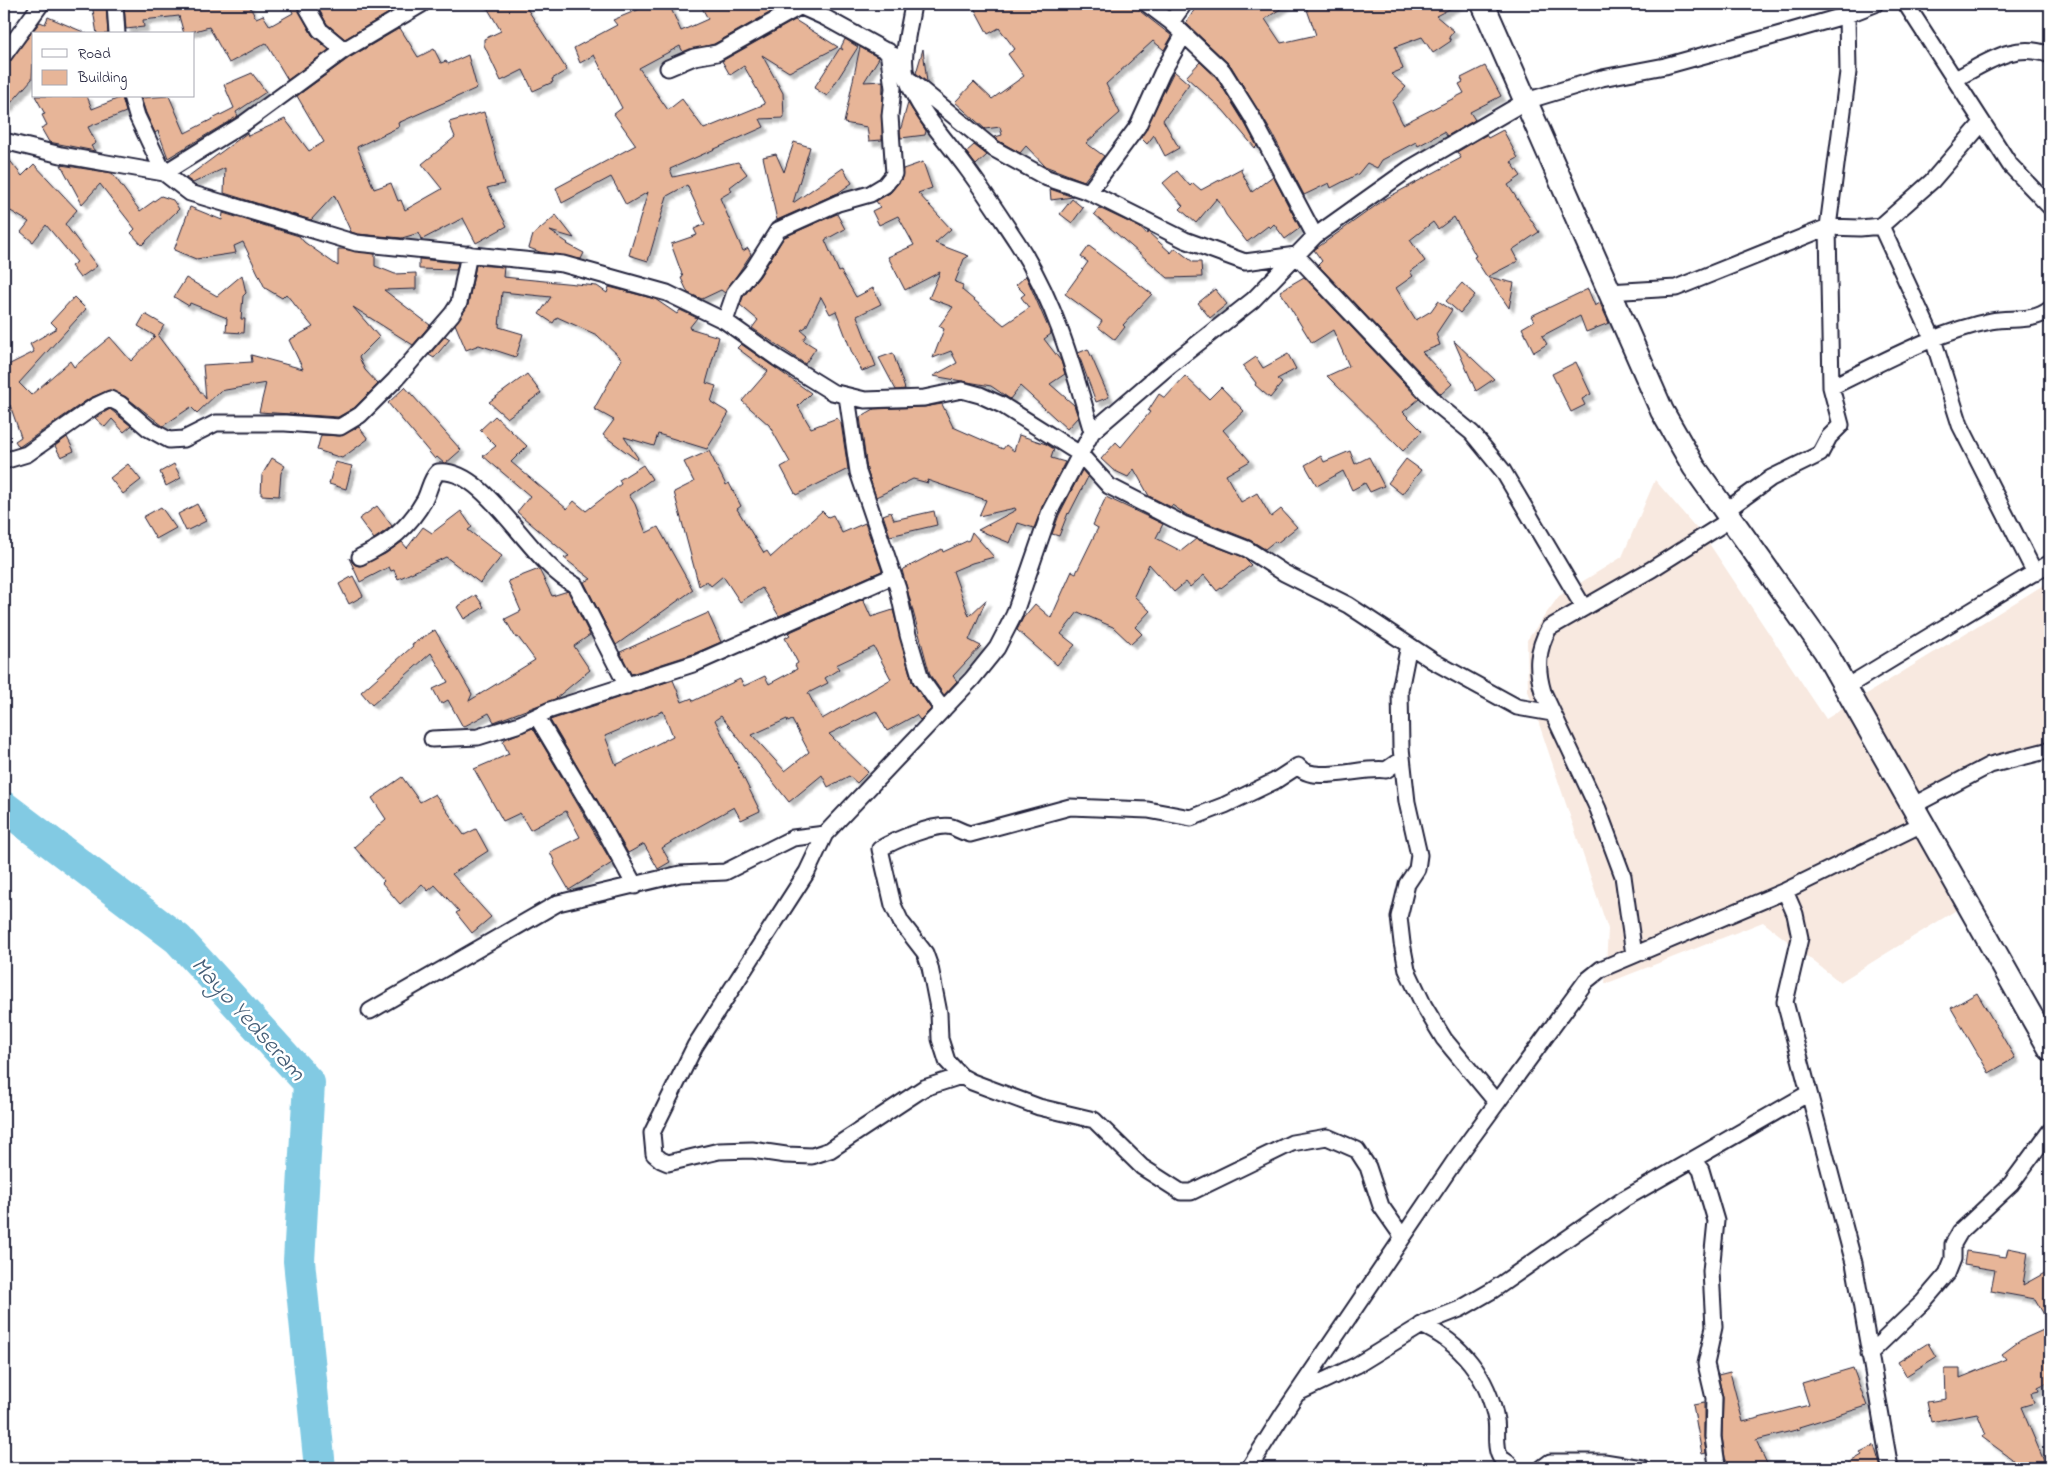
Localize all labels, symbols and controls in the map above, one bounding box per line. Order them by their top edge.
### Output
legend [32,32,195,98]
text: Road [78,43,111,65]
text: Building [77,67,127,90]
water label: Mayo Yedseram [182,950,313,1090]

